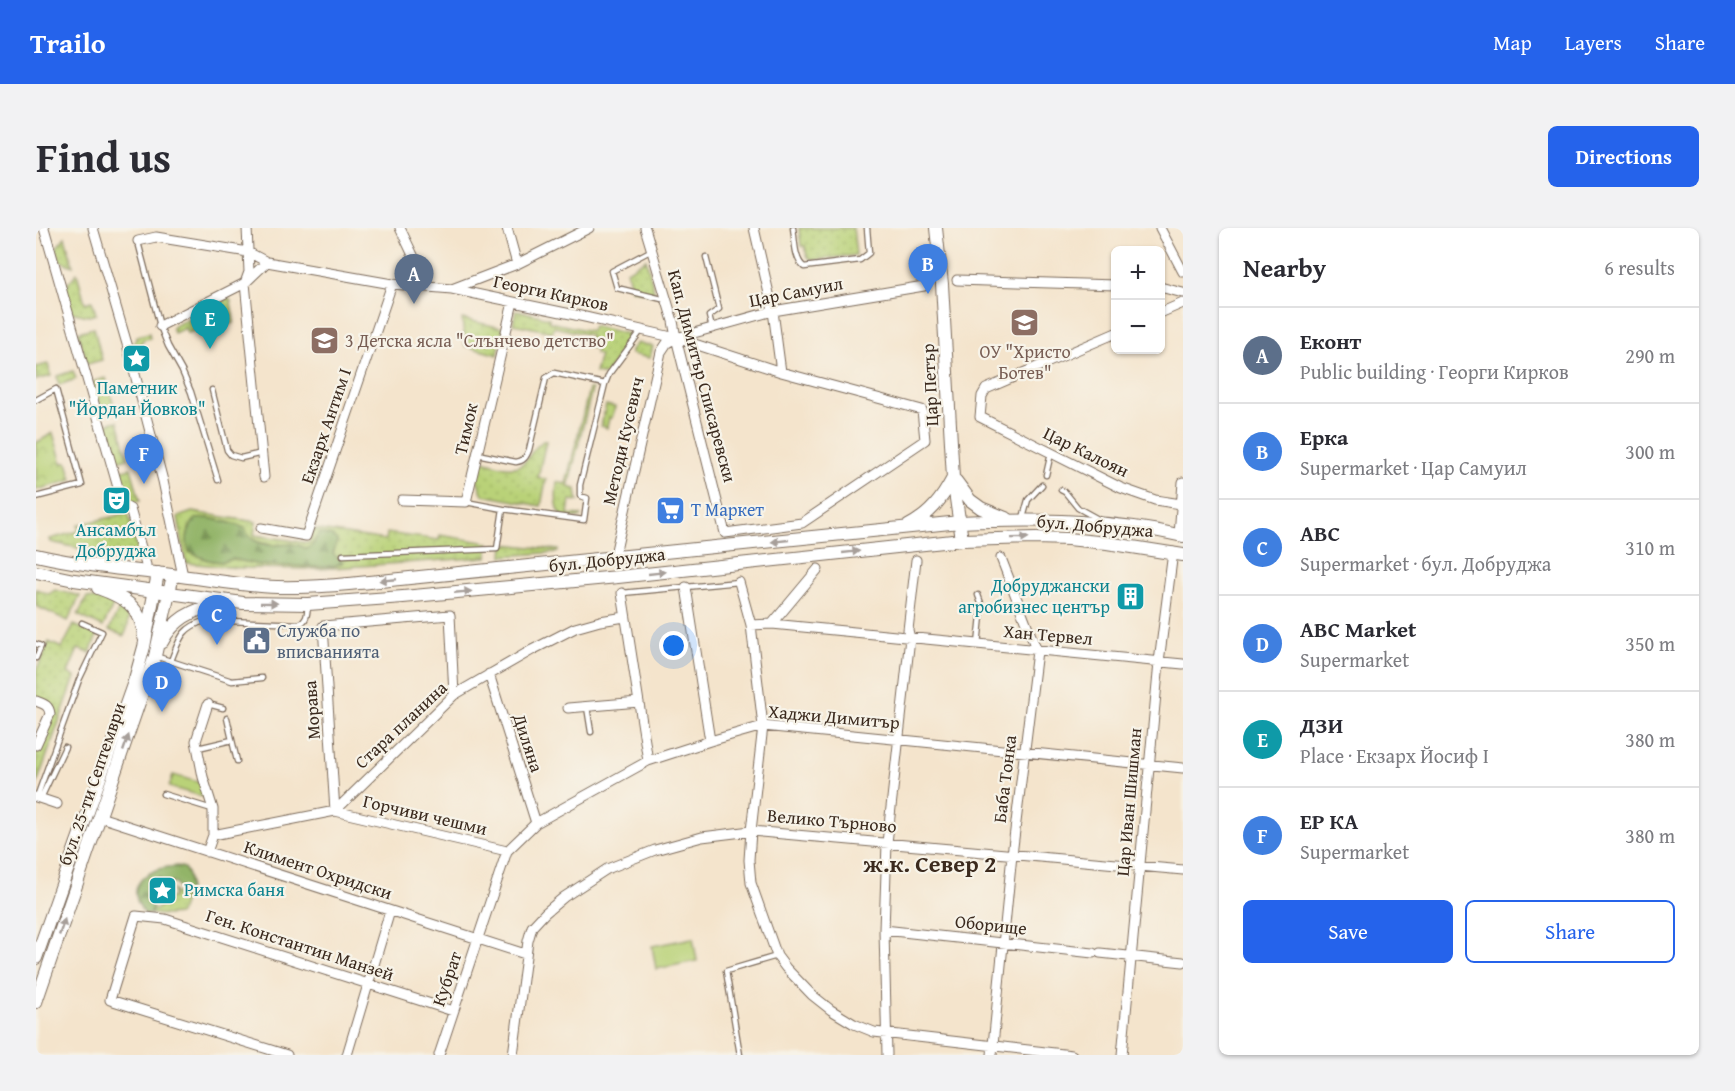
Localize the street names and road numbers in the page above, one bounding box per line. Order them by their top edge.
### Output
street label: Георги Кирков [491,267,611,318]
street label: Кап. Димитър Списаревски [661,267,744,485]
street label: Цар Самуил [747,269,845,314]
street label: Цар Петър [914,343,945,427]
street label: Екзарх Антим I [293,364,358,487]
street label: Методи Кусевич [595,374,650,508]
street label: Тимок [446,400,485,457]
street label: Цар Калоян [1039,419,1134,484]
street label: бул. Добруджа [1036,507,1155,544]
street label: бул. Добруджа [547,540,667,579]
street label: Хан Тервел [1002,617,1094,652]
street label: Стара планина [348,674,453,775]
street label: Морава [296,679,327,740]
street label: Хаджи Димитър [767,697,901,736]
street label: бул. 25-ти Септември [51,698,132,869]
street label: Диляна [506,709,551,776]
street label: Цар Иван Шишман [1109,727,1148,877]
street label: Баба Тонка [986,733,1023,824]
street label: Горчиви чешми [360,787,490,842]
street label: Велико Търново [766,801,898,840]
street label: Климент Охридски [241,833,396,906]
street label: Ген. Константин Манзей [203,901,398,988]
street label: Оборище [954,907,1028,942]
street label: Кубрат [425,947,469,1010]

